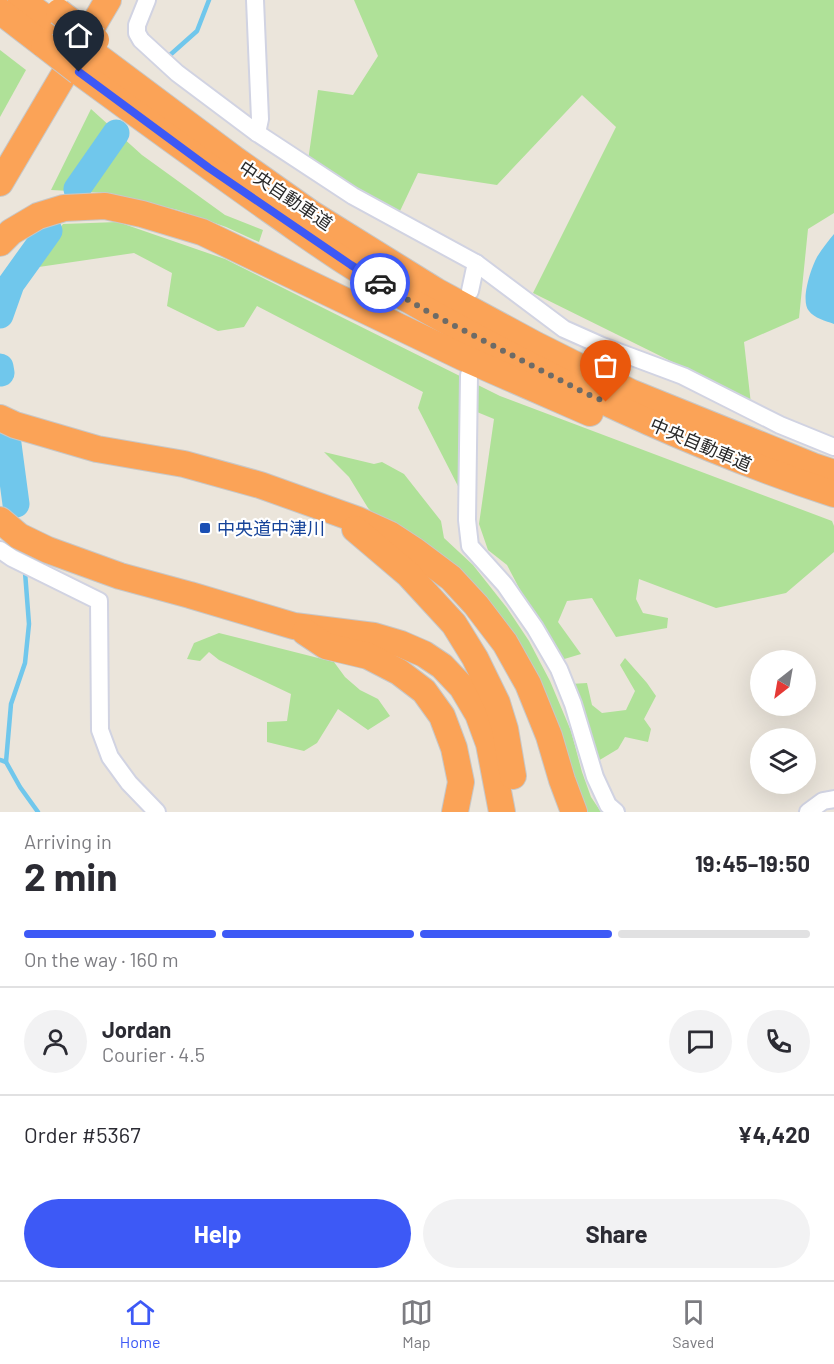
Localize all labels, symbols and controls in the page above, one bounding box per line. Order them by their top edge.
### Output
pin [53,10,104,72]
icon: home [62,19,95,52]
street label: 中央自動車道 [235,156,337,234]
courier [350,253,410,313]
icon: car [364,267,397,300]
pin [580,340,631,402]
icon: bag [589,349,622,382]
street label: 中央自動車道 [647,413,755,475]
place label: 中央道中津川 [217,517,325,539]
marker: 中央道中津川 [198,521,212,535]
north arrow [750,650,816,716]
map controls [750,650,816,794]
button: layers [750,728,816,794]
text: Arriving in [24,829,112,853]
text: 19:45–19:50 [695,850,810,876]
text: 2 min [24,852,117,899]
text: On the way · 160 m [24,947,179,971]
button: person [24,1010,87,1073]
button: chat [669,1010,732,1073]
button: phone [747,1010,810,1073]
text: Jordan [102,1016,171,1042]
text: Courier · 4.5 [102,1042,205,1066]
text: Order #5367 [24,1121,141,1147]
text: ¥4,420 [738,1121,810,1147]
button: Help [24,1199,411,1268]
button: Share [423,1199,810,1268]
tab: Home [120,1296,161,1351]
tab: Map [400,1296,433,1351]
tab: Saved [672,1296,714,1351]

